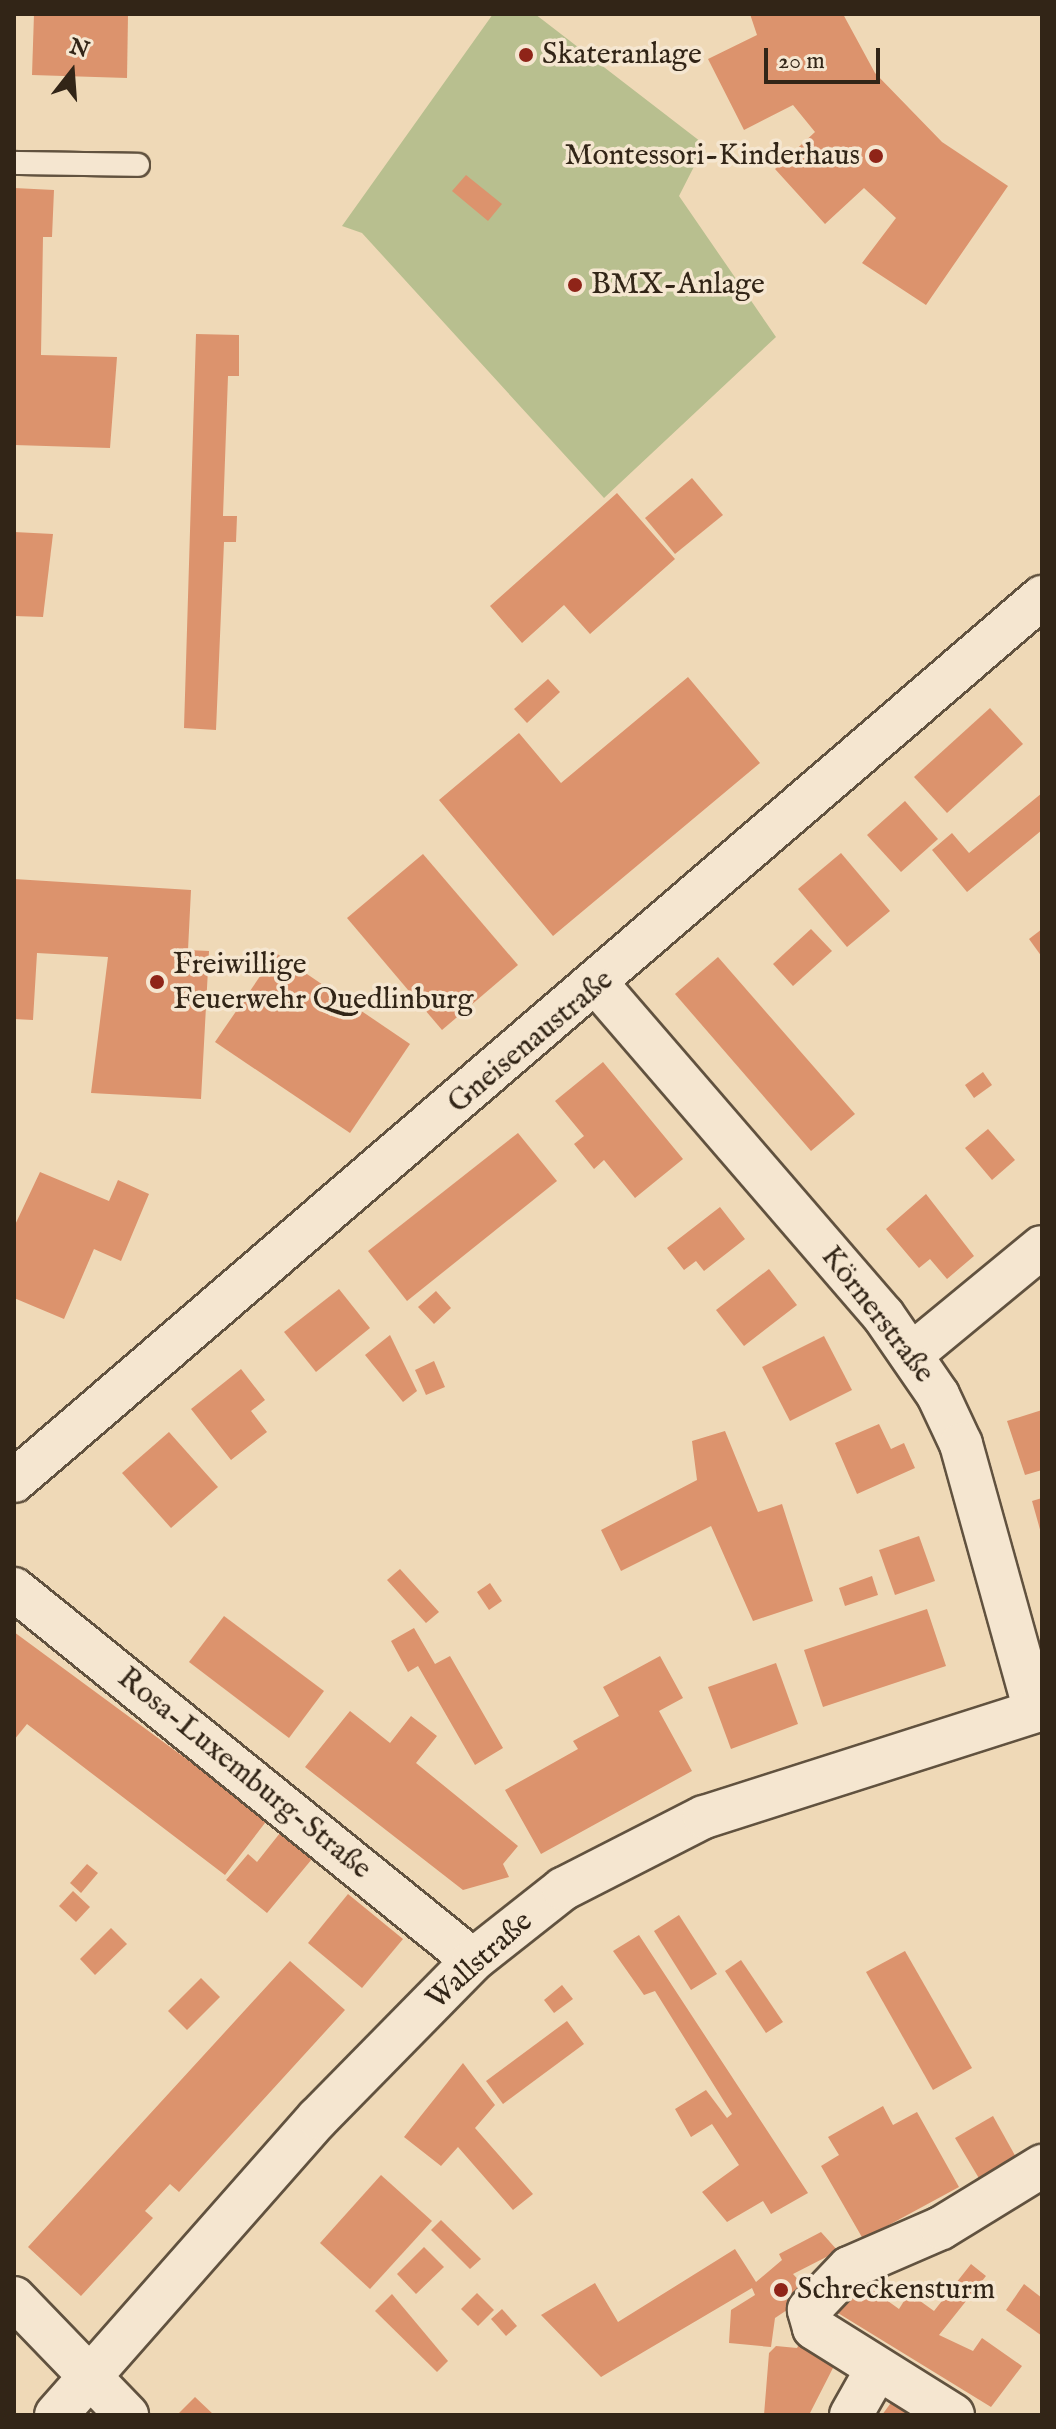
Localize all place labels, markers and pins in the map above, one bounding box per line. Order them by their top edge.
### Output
place label: Skateranlage [542,37,702,73]
marker: Skateranlage [517,46,535,64]
place label: Montessori-Kinderhaus [565,138,860,174]
marker: Montessori-Kinderhaus [867,147,885,165]
place label: BMX-Anlage [591,267,765,303]
marker: BMX-Anlage [566,276,584,294]
place label: Freiwillige Feuerwehr Quedlinburg [173,947,474,1018]
marker: Freiwillige Feuerwehr Quedlinburg [148,973,166,991]
place label: Schreckensturm [797,2272,995,2308]
marker: Schreckensturm [772,2281,790,2299]

